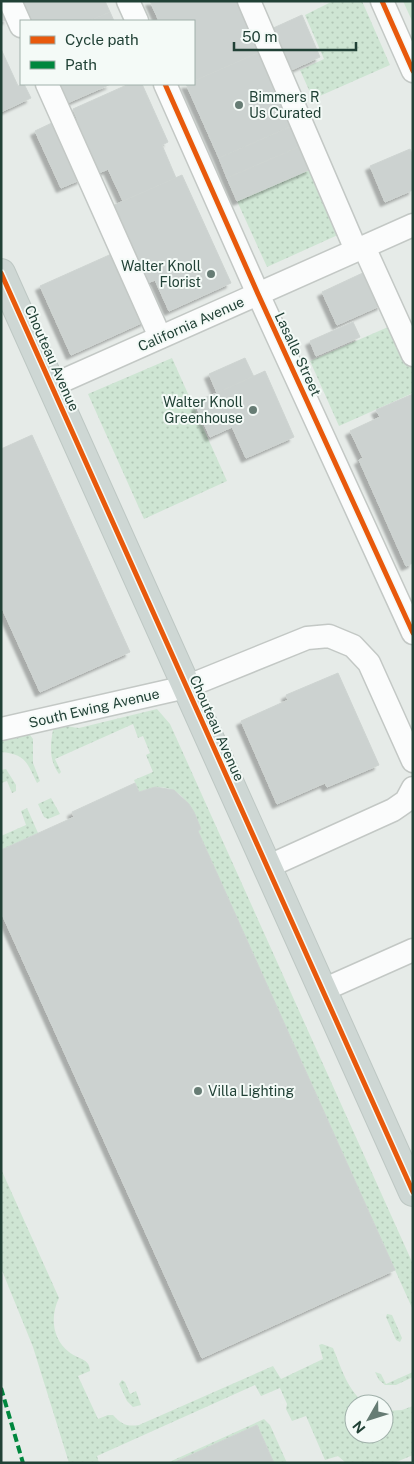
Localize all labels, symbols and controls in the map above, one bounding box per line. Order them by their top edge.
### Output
legend [20,20,195,85]
scale bar [234,20,356,52]
text: 50 m [242,28,277,45]
text: Cycle path [65,31,139,48]
text: Path [65,56,97,73]
place label: Bimmers R Us Curated [249,89,321,121]
marker: Bimmers R Us Curated [233,99,245,111]
place label: Walter Knoll Florist [121,258,201,290]
marker: Walter Knoll Florist [205,268,217,280]
street label: California Avenue [135,293,247,355]
street label: Chouteau Avenue [21,303,83,413]
street label: Lasalle Street [272,310,324,398]
place label: Walter Knoll Greenhouse [163,394,243,426]
marker: Walter Knoll Greenhouse [247,404,259,416]
street label: Chouteau Avenue [186,673,248,783]
street label: South Ewing Avenue [27,685,161,731]
place label: Villa Lighting [208,1083,294,1099]
marker: Villa Lighting [192,1085,204,1097]
north arrow [344,1394,394,1444]
text: N [349,1418,369,1436]

